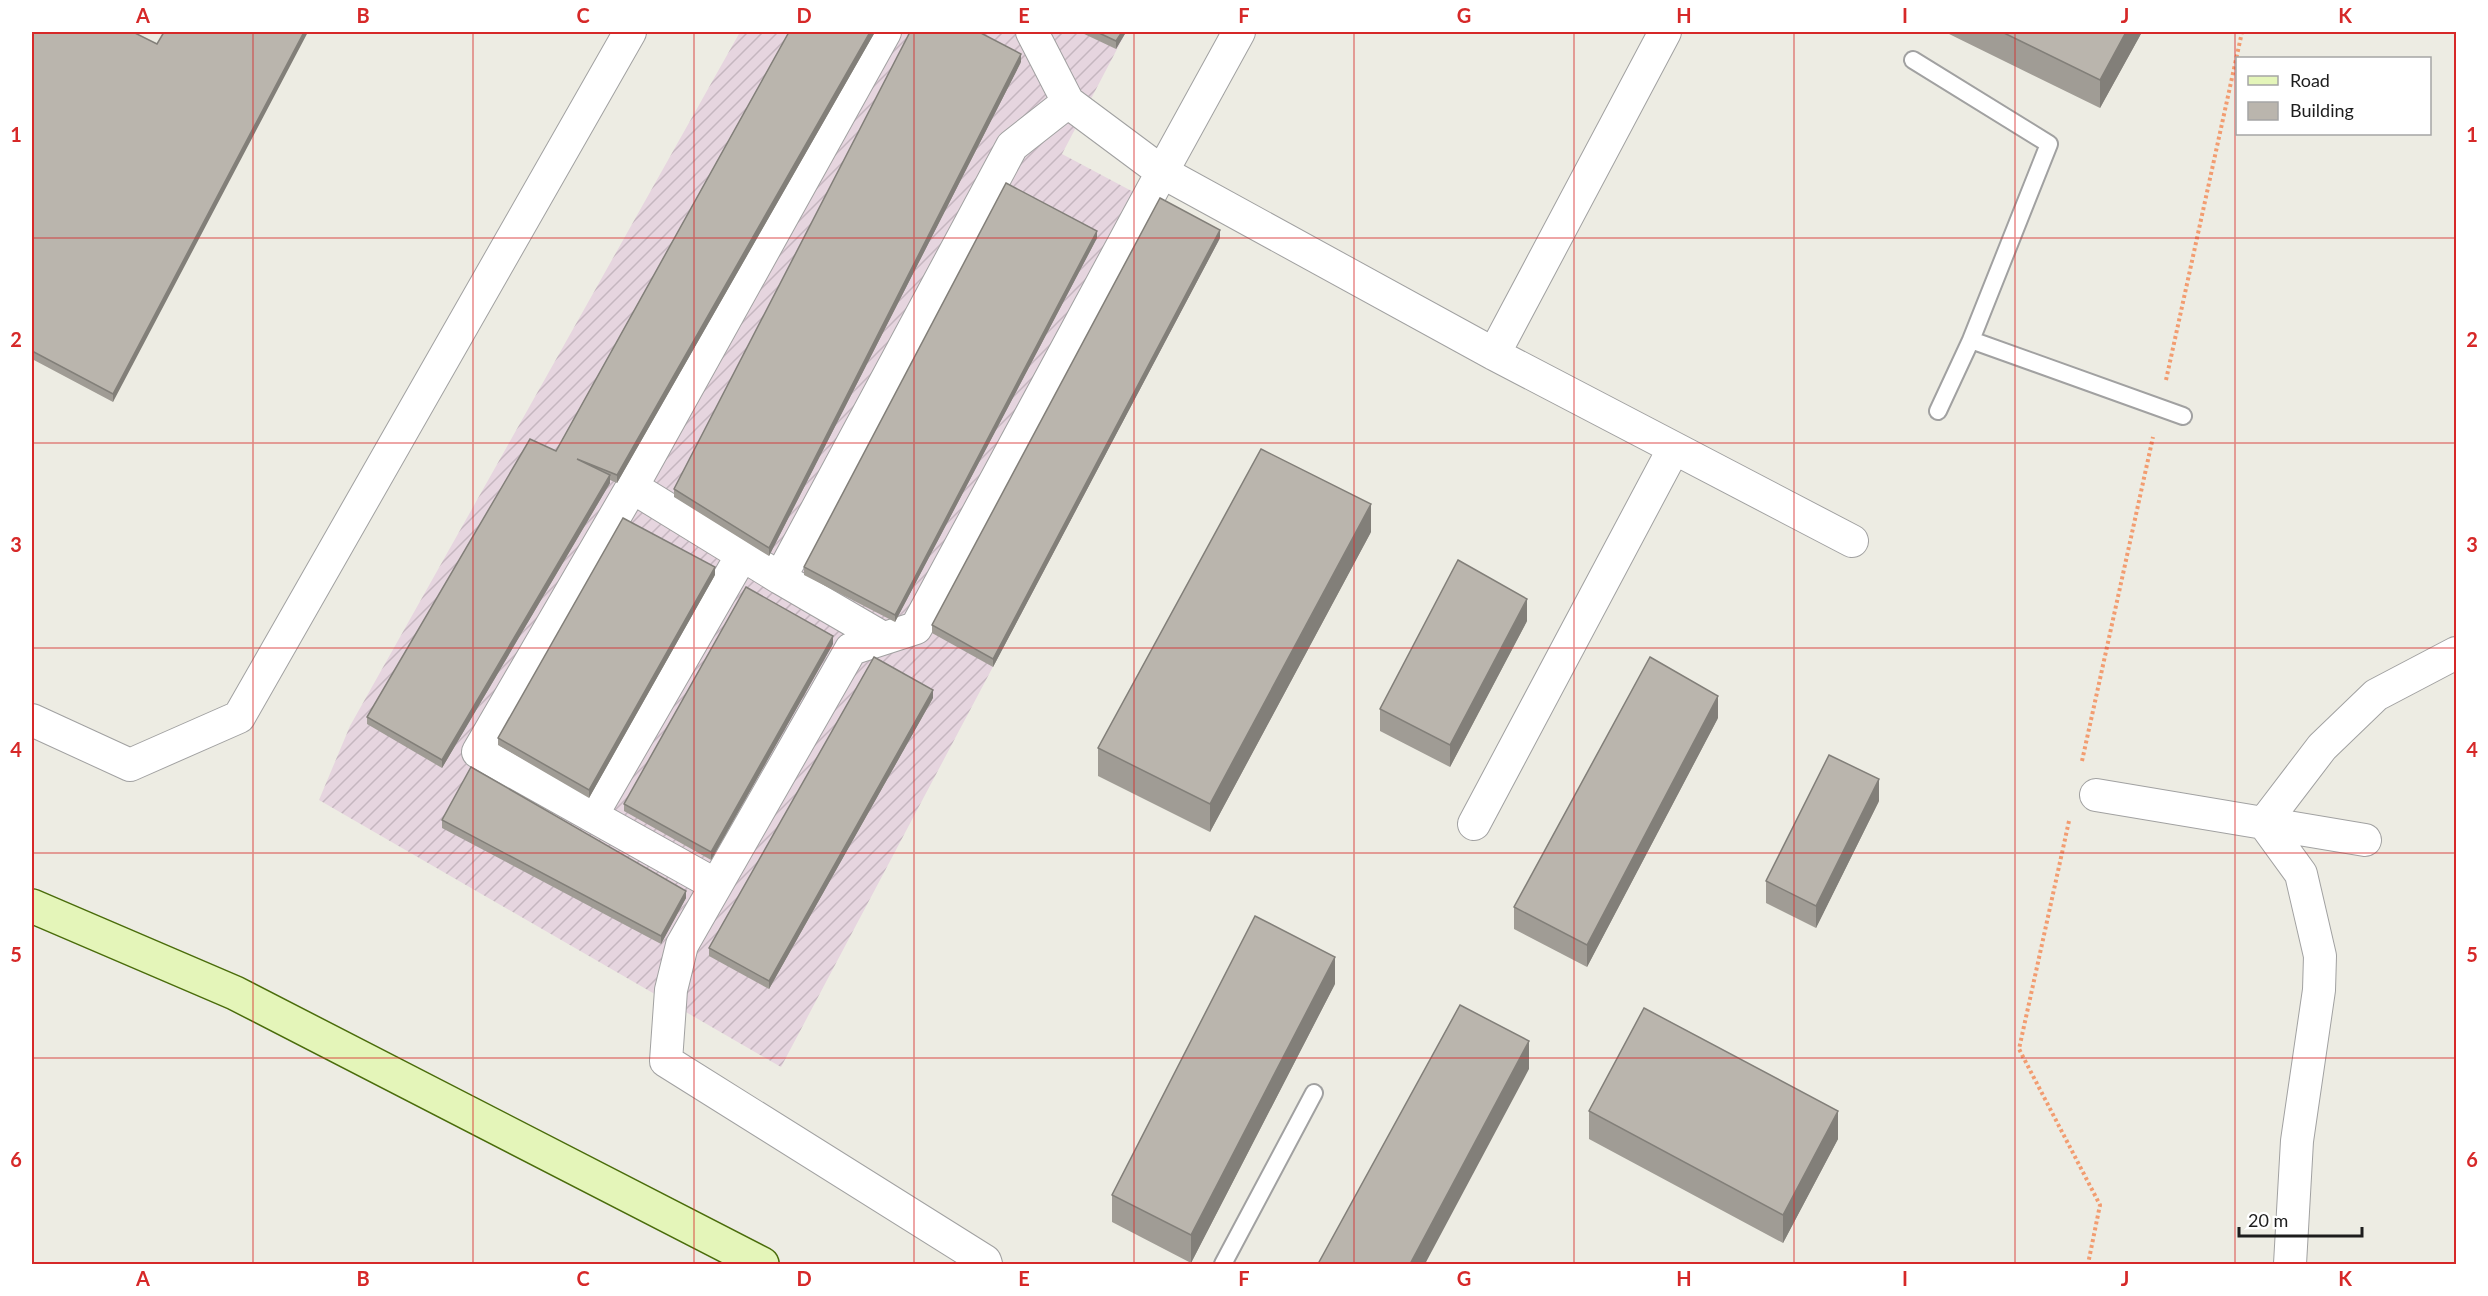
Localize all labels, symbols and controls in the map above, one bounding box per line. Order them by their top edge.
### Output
text: A [135,3,150,27]
text: B [356,3,370,27]
text: C [576,3,590,27]
text: D [796,3,812,27]
text: E [1018,3,1030,27]
text: F [1238,3,1250,27]
text: G [1457,3,1471,27]
text: H [1676,3,1692,27]
text: I [1902,3,1908,27]
text: J [2121,3,2129,27]
text: K [2338,3,2352,27]
legend [2236,57,2431,135]
text: Road [2290,69,2330,91]
text: Building [2290,99,2354,121]
text: 1 [10,122,22,146]
text: 1 [2466,122,2478,146]
text: 2 [10,327,22,351]
text: 2 [2466,327,2478,351]
text: 3 [10,532,22,556]
text: 3 [2466,532,2478,556]
text: 4 [10,737,22,761]
text: 4 [2466,737,2478,761]
text: 5 [10,942,22,966]
text: 5 [2466,942,2478,966]
text: 6 [10,1147,22,1171]
text: 6 [2466,1147,2478,1171]
scale bar [2239,1200,2362,1238]
text: 20 m [2248,1209,2288,1231]
text: A [135,1266,150,1290]
text: B [356,1266,370,1290]
text: C [576,1266,590,1290]
text: D [796,1266,812,1290]
text: E [1018,1266,1030,1290]
text: F [1238,1266,1250,1290]
text: G [1457,1266,1471,1290]
text: H [1676,1266,1692,1290]
text: I [1902,1266,1908,1290]
text: J [2121,1266,2129,1290]
text: K [2338,1266,2352,1290]

